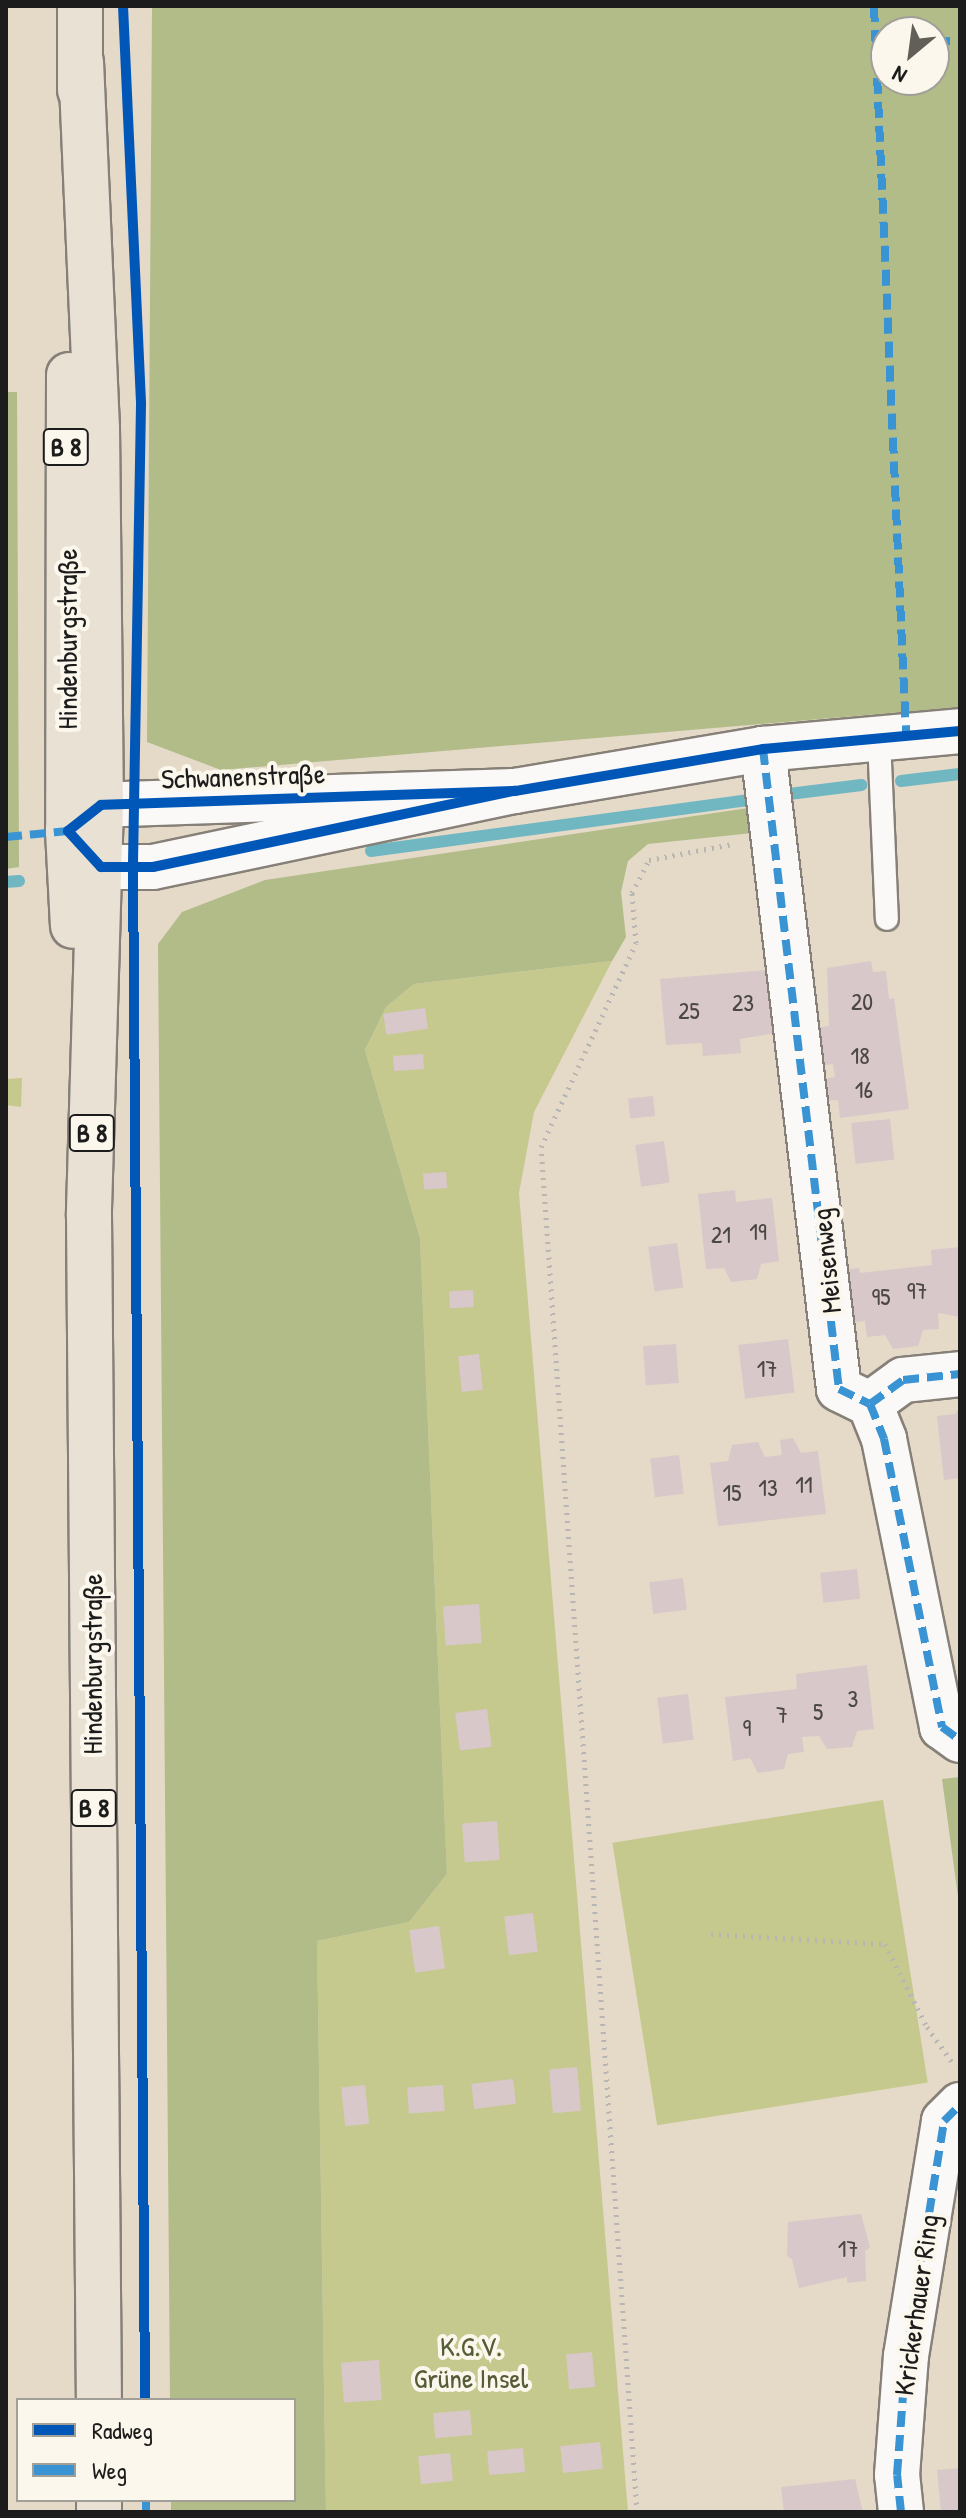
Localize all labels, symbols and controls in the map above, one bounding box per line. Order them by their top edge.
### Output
north arrow [870,16,950,96]
text: N [887,59,912,91]
road number: B 8 [42,425,90,469]
street label: Hindenburgstraße [50,549,84,729]
street label: Schwanenstraße [160,756,326,796]
house number: 20 [851,988,873,1016]
house number: 23 [732,989,754,1017]
house number: 25 [678,997,700,1025]
house number: 18 [850,1042,870,1070]
house number: 16 [855,1076,873,1104]
road number: B 8 [68,1111,116,1155]
street label: Meisenweg [804,1207,848,1315]
house number: 19 [749,1218,767,1246]
house number: 21 [711,1221,731,1249]
house number: 97 [907,1277,927,1305]
house number: 95 [872,1283,890,1311]
house number: 17 [757,1355,777,1383]
house number: 11 [795,1471,813,1499]
house number: 13 [758,1474,778,1502]
house number: 15 [723,1479,741,1507]
street label: Hindenburgstraße [75,1574,109,1754]
house number: 3 [848,1685,858,1713]
house number: 5 [813,1698,823,1726]
house number: 7 [776,1701,788,1729]
house number: 9 [743,1714,751,1742]
road number: B 8 [70,1786,118,1830]
street label: Krickerhauer Ring [887,2212,945,2398]
house number: 17 [838,2235,858,2263]
park label: K.G.V. Grüne Insel [414,2329,528,2395]
legend [16,2398,296,2502]
text: Radweg [92,2414,153,2446]
text: Weg [92,2454,127,2486]

